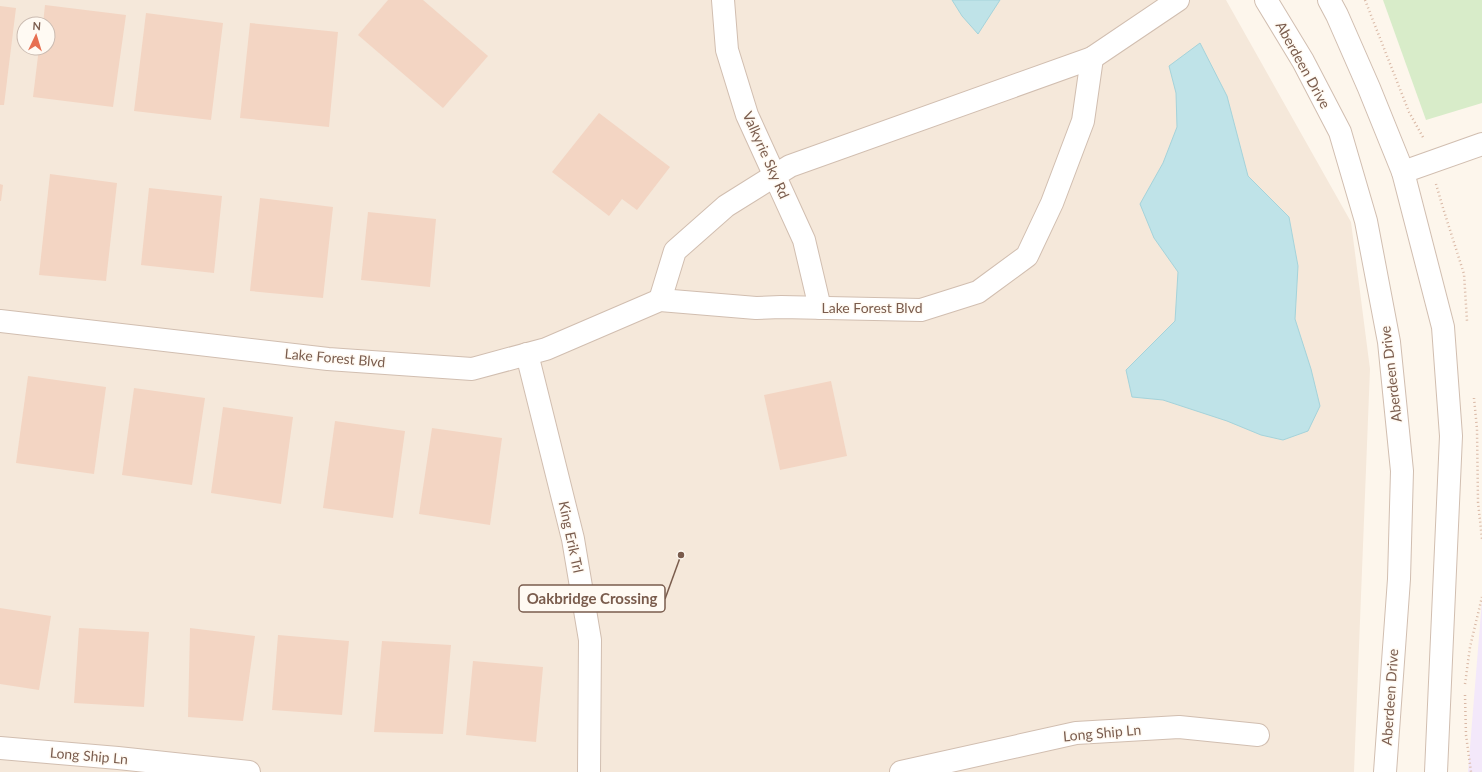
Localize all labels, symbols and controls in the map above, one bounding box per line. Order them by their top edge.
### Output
north arrow [16,16,56,56]
street label: Aberdeen Drive [1273,18,1334,111]
text: N [32,19,41,32]
street label: Valkyrie Sky Rd [740,109,793,201]
street label: Lake Forest Blvd [821,299,923,316]
street label: Aberdeen Drive [1376,325,1405,423]
street label: Lake Forest Blvd [284,345,386,370]
street label: King Erik Trl [556,499,587,574]
callout: Oakbridge Crossing [519,585,665,612]
text: Oakbridge Crossing [527,589,657,607]
street label: Aberdeen Drive [1378,648,1401,746]
street label: Long Ship Ln [1062,721,1142,744]
street label: Long Ship Ln [49,744,129,767]

